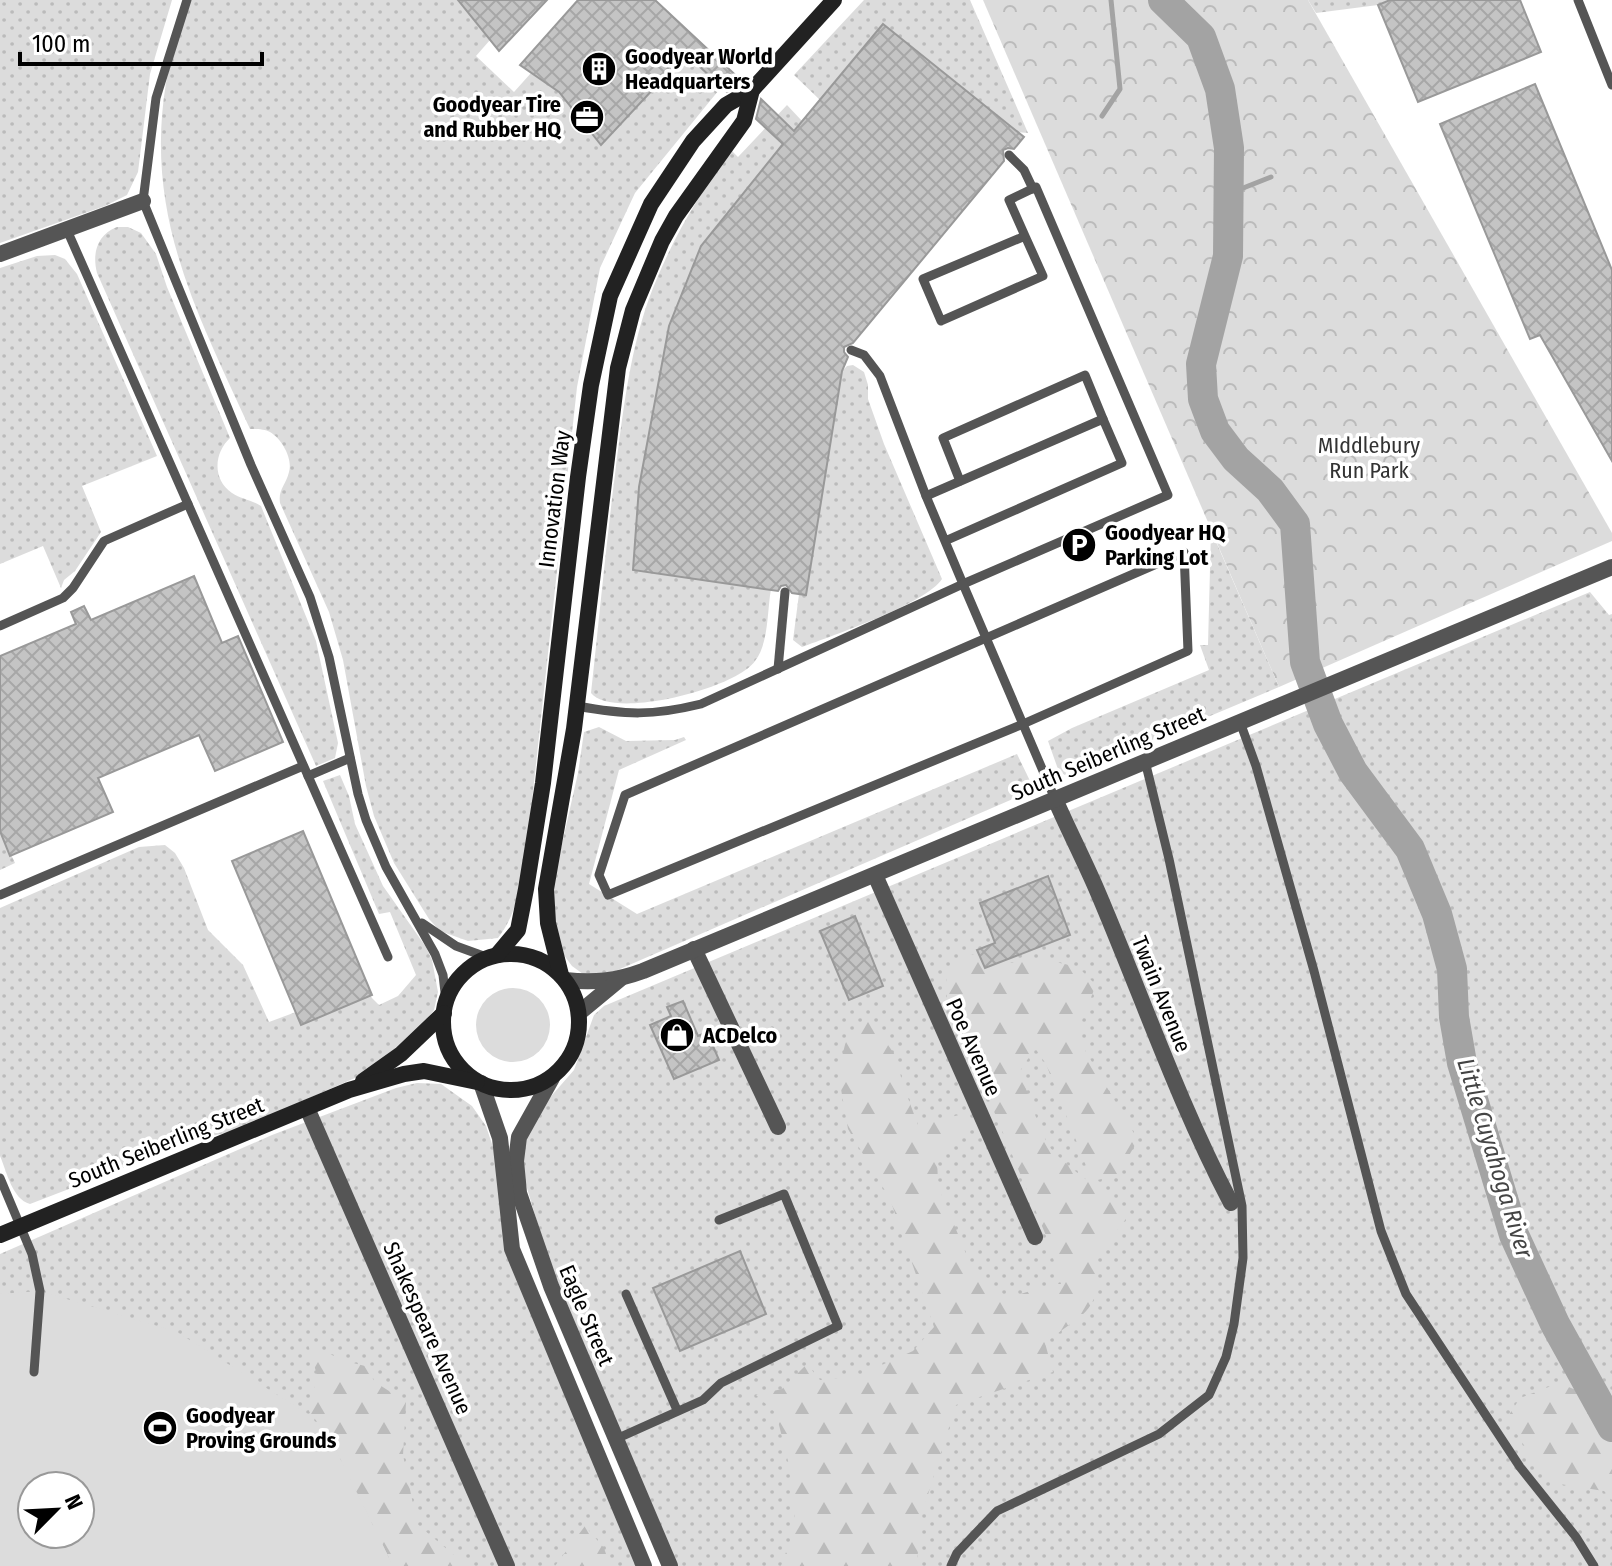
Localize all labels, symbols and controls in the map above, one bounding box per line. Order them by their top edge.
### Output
scale bar [20,16,262,66]
text: 100 m [32,30,90,58]
place label: Goodyear World Headquarters [625,43,773,95]
building icon: Goodyear World Headquarters [580,50,618,88]
place label: Goodyear Tire and Rubber HQ [423,91,562,143]
office icon: Goodyear Tire and Rubber HQ [568,98,606,136]
street label: Innovation Way [533,429,576,569]
park label: MIddlebury Run Park [1318,432,1420,484]
place label: Goodyear HQ Parking Lot [1105,519,1227,571]
parking icon: Goodyear HQ Parking Lot [1060,526,1098,564]
street label: South Seiberling Street [1007,700,1210,807]
street label: Twain Avenue [1126,932,1197,1056]
street label: Poe Avenue [940,994,1007,1100]
shop icon: ACDelco [658,1016,696,1054]
place label: ACDelco [702,1022,778,1049]
water label: Little Cuyahoga River [1451,1055,1539,1262]
street label: South Seiberling Street [65,1091,268,1194]
street label: Shakespeare Avenue [377,1238,478,1419]
street label: Eagle Street [553,1261,620,1370]
place label: Goodyear Proving Grounds [186,1402,337,1454]
sports icon: Goodyear Proving Grounds [141,1409,179,1447]
north arrow [16,1470,96,1550]
text: N [59,1491,89,1514]

